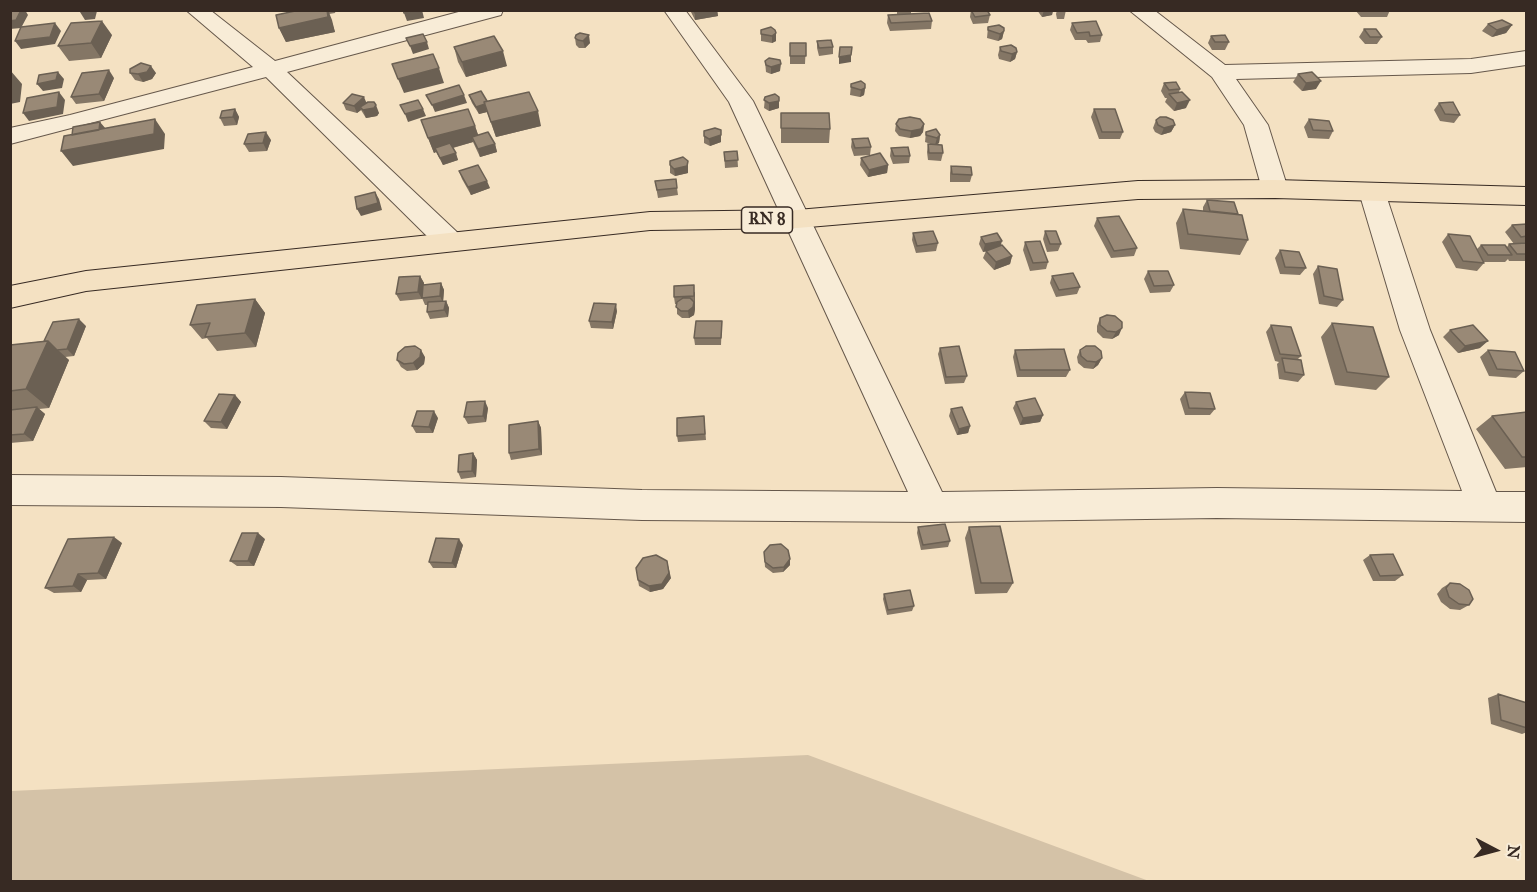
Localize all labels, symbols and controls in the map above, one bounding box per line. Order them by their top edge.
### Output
road number: RN 8 [742,207,792,233]
north arrow [1465,820,1525,880]
text: N [1503,844,1524,860]

